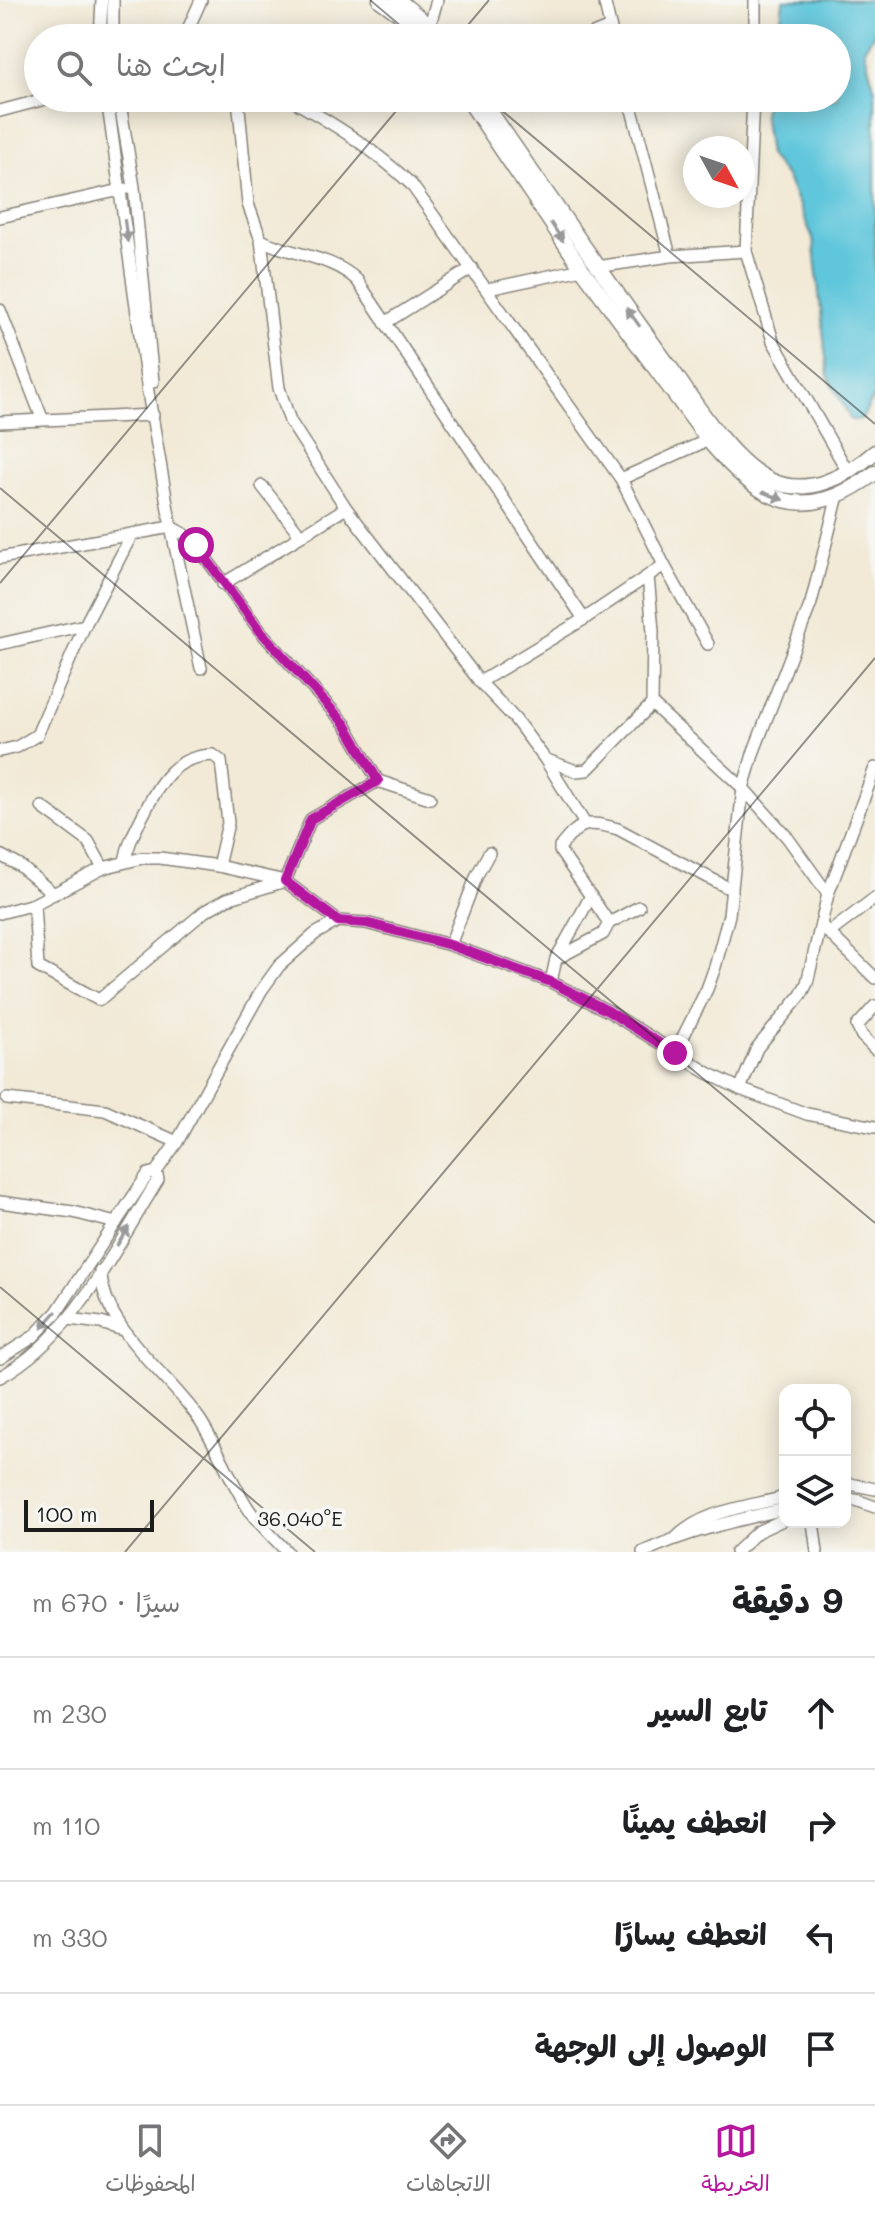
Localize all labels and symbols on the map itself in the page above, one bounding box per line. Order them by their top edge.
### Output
north arrow [683,136,755,208]
one-way arrow [119,219,132,244]
one-way arrow [549,222,564,243]
one-way arrow [626,306,642,327]
one-way arrow [761,490,785,503]
route start [178,527,214,563]
route end [657,1035,693,1071]
one-way arrow [115,1225,130,1246]
one-way arrow [41,1310,58,1330]
scale bar [24,1496,154,1532]
text: 36.040°E [257,1505,343,1531]

